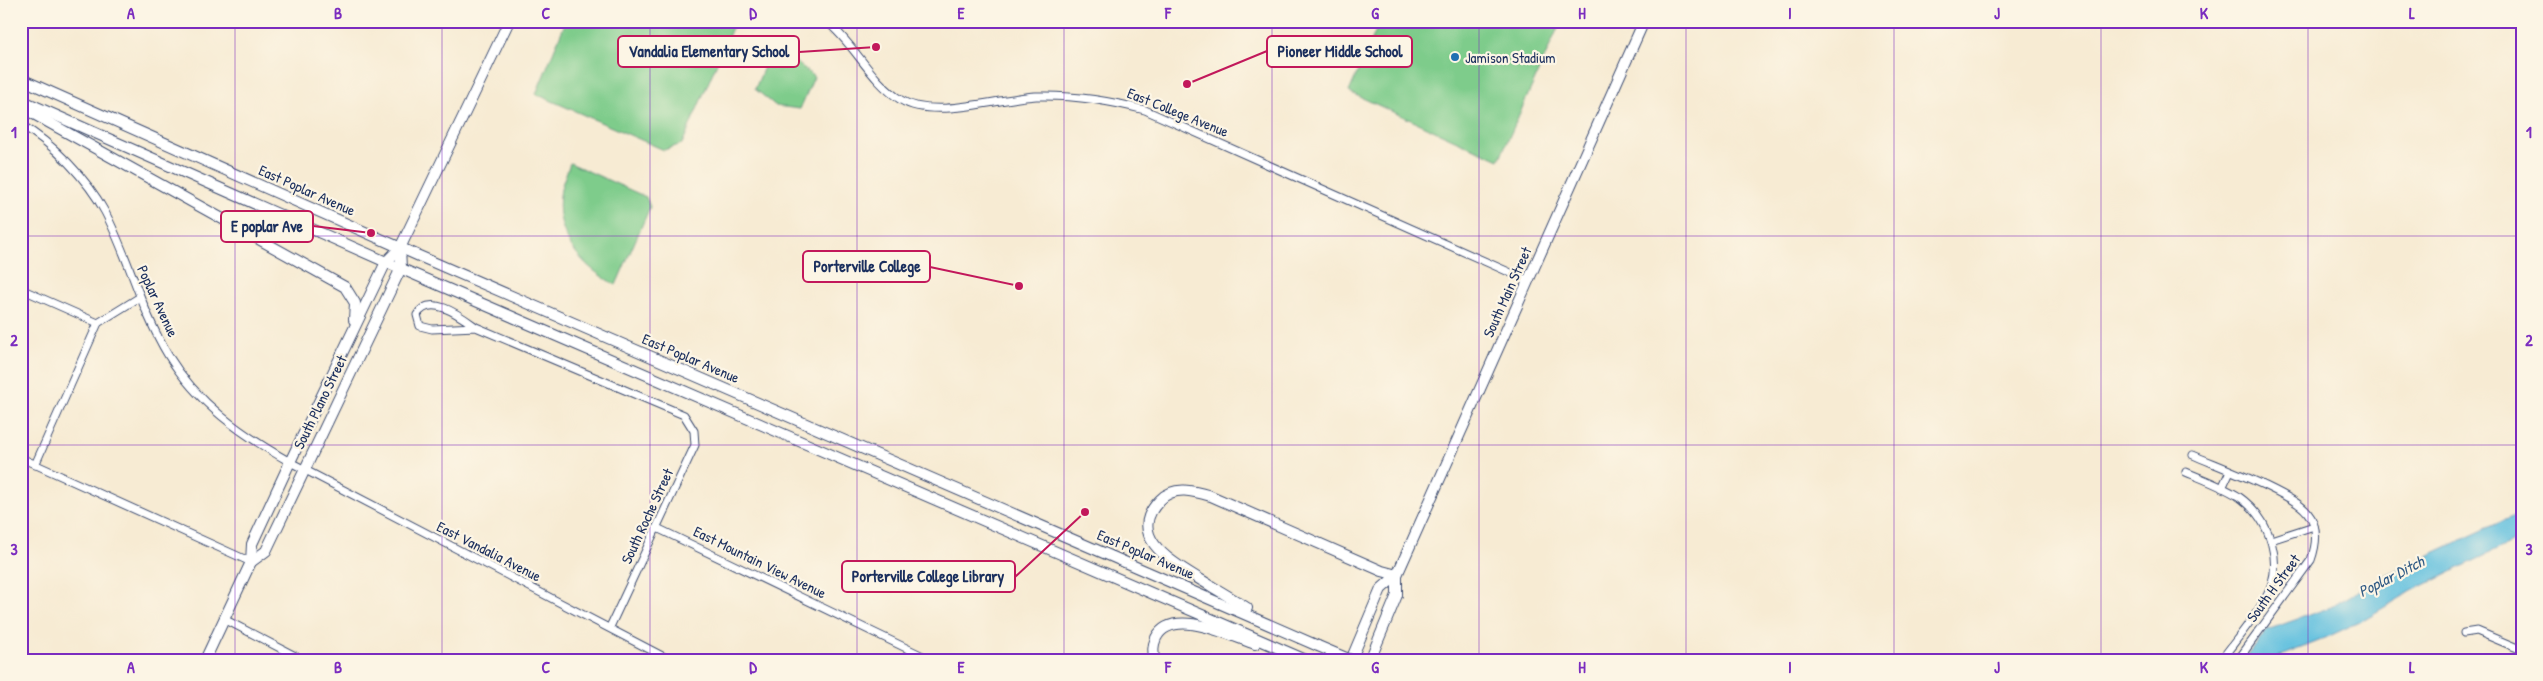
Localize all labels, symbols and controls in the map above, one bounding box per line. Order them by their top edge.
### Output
text: A [127,2,135,24]
text: B [334,2,342,24]
text: C [542,2,551,24]
text: D [749,2,757,24]
text: E [957,2,965,24]
text: F [1164,2,1172,24]
text: G [1371,2,1379,24]
text: H [1578,2,1586,24]
text: I [1788,2,1792,24]
text: J [1994,2,2000,24]
text: K [2200,2,2209,24]
text: L [2409,2,2415,24]
callout: Vandalia Elementary School [618,36,799,67]
callout: Pioneer Middle School [1267,36,1412,67]
text: Vandalia Elementary School [629,40,790,63]
text: Pioneer Middle School [1278,40,1403,62]
place label: Jamison Stadium [1465,47,1555,68]
marker: Jamison Stadium [1449,51,1461,63]
street label: East College Avenue [1124,82,1232,142]
text: 1 [11,121,17,143]
text: 1 [2526,121,2532,143]
street label: East Poplar Avenue [255,159,359,221]
callout: E poplar Ave [221,211,313,242]
text: E poplar Ave [231,215,304,238]
street label: South Main Street [1478,243,1537,341]
callout: Porterville College [803,251,930,282]
text: Porterville College [813,255,921,278]
street label: Poplar Avenue [132,262,184,340]
street label: East Poplar Avenue [639,328,743,388]
text: 2 [10,329,18,351]
text: 2 [2525,329,2533,351]
street label: South Plano Street [288,351,352,452]
street label: South Roche Street [616,464,679,567]
street label: East Vandalia Avenue [433,516,545,586]
street label: East Mountain View Avenue [690,521,830,603]
street label: East Poplar Avenue [1094,524,1198,584]
text: 3 [10,538,18,560]
text: 3 [2525,538,2533,560]
street label: South H Street [2241,549,2305,626]
water label: Poplar Ditch [2354,550,2429,602]
callout: Porterville College Library [842,561,1015,592]
text: Porterville College Library [852,565,1004,588]
text: A [127,656,135,678]
text: B [334,656,342,678]
text: C [542,656,551,678]
text: D [749,656,757,678]
text: E [957,656,965,678]
text: F [1164,656,1172,678]
text: G [1371,656,1379,678]
text: H [1578,656,1586,678]
text: I [1788,656,1792,678]
text: J [1994,656,2000,678]
text: K [2200,656,2209,678]
text: L [2409,656,2415,678]

